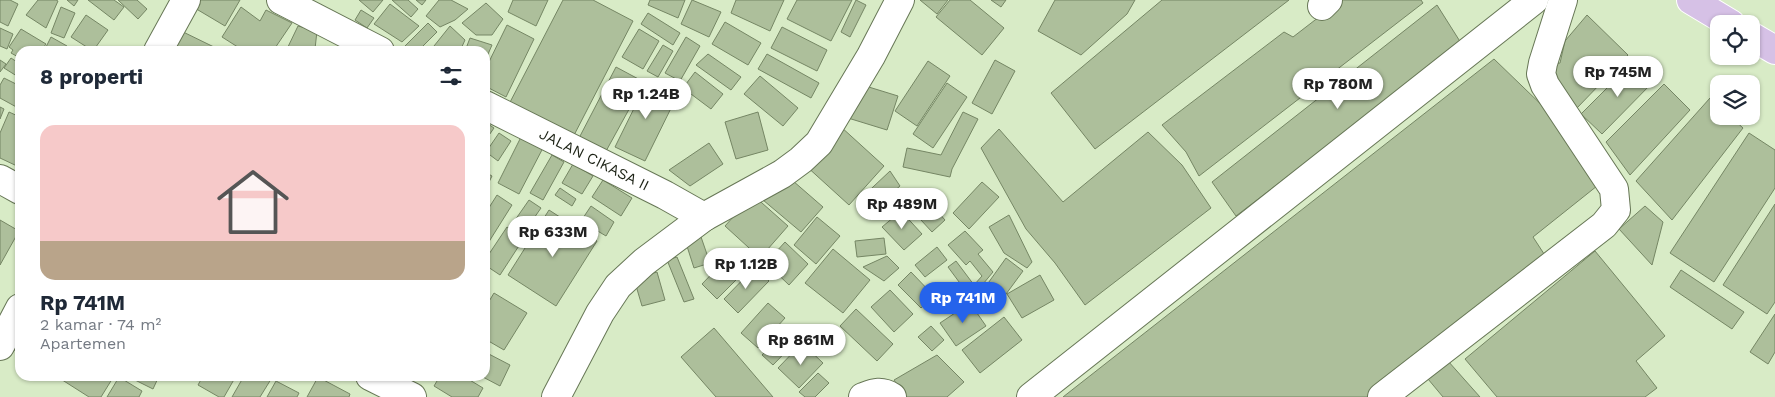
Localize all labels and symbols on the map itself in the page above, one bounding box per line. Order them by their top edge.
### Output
pin: Rp 745M [1572,56,1664,98]
pin: Rp 780M [1292,68,1384,110]
pin: Rp 1.24B [594,78,698,120]
street label: JALAN CIKASA II [536,125,652,195]
pin: Rp 489M [856,188,948,230]
pin: Rp 633M [507,216,599,258]
pin: Rp 1.12B [694,248,798,290]
pin: Rp 741M [917,282,1009,324]
pin: Rp 861M [755,324,847,366]

